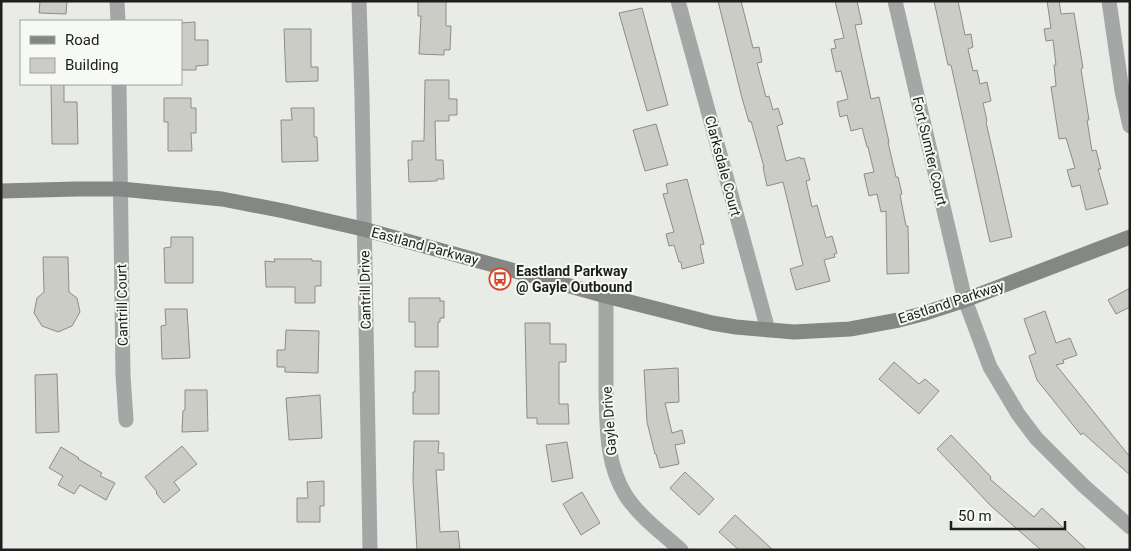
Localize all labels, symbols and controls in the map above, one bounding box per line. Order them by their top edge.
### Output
legend [20,20,182,85]
text: Road [65,31,99,49]
text: Building [65,56,119,74]
street label: Fort Sumter Court [910,95,950,208]
street label: Clarksdale Court [702,114,744,218]
street label: Eastland Parkway [370,224,481,268]
street label: Cantrill Drive [356,250,374,330]
street label: Cantrill Court [113,263,131,346]
place label: Eastland Parkway @ Gayle Outbound [516,263,632,295]
bus stop icon: Eastland Parkway @ Gayle Outbound [488,267,512,291]
street label: Eastland Parkway [896,277,1006,327]
street label: Gayle Drive [599,386,619,456]
scale bar [951,498,1065,530]
text: 50 m [958,507,992,525]

